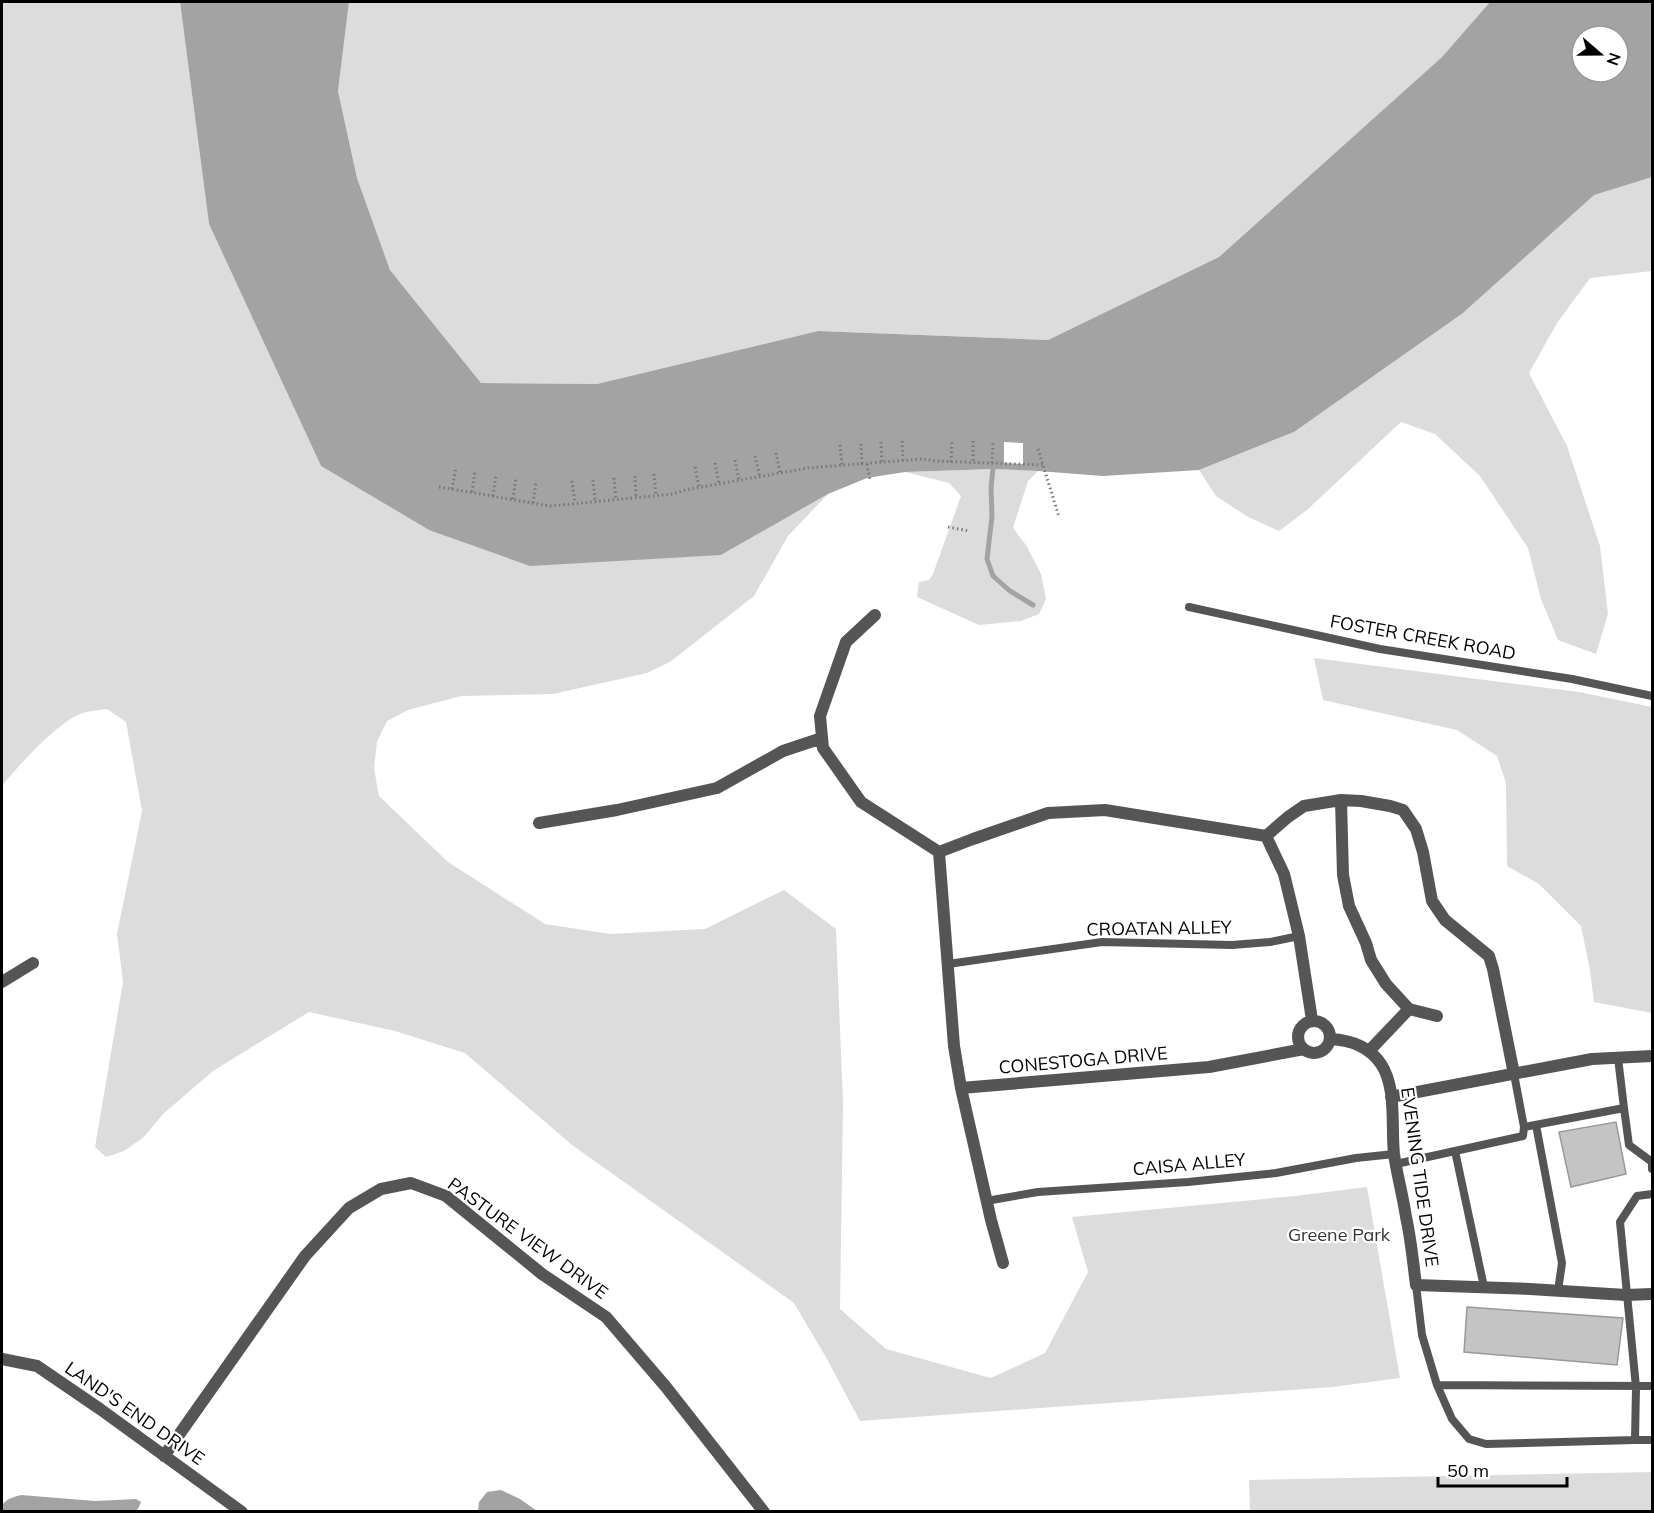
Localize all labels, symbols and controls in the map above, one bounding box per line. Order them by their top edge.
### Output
north arrow [1570,24,1630,84]
text: N [1603,50,1626,68]
street label: FOSTER CREEK ROAD [1328,609,1518,665]
street label: CROATAN ALLEY [1086,915,1233,941]
street label: CONESTOGA DRIVE [998,1041,1168,1079]
street label: EVENING TIDE DRIVE [1396,1086,1444,1268]
street label: CAISA ALLEY [1132,1148,1247,1180]
street label: PASTURE VIEW DRIVE [443,1172,613,1304]
park label: Greene Park [1288,1223,1391,1246]
street label: LAND'S END DRIVE [61,1356,209,1470]
scale bar [1438,1450,1567,1488]
text: 50 m [1447,1459,1489,1482]

